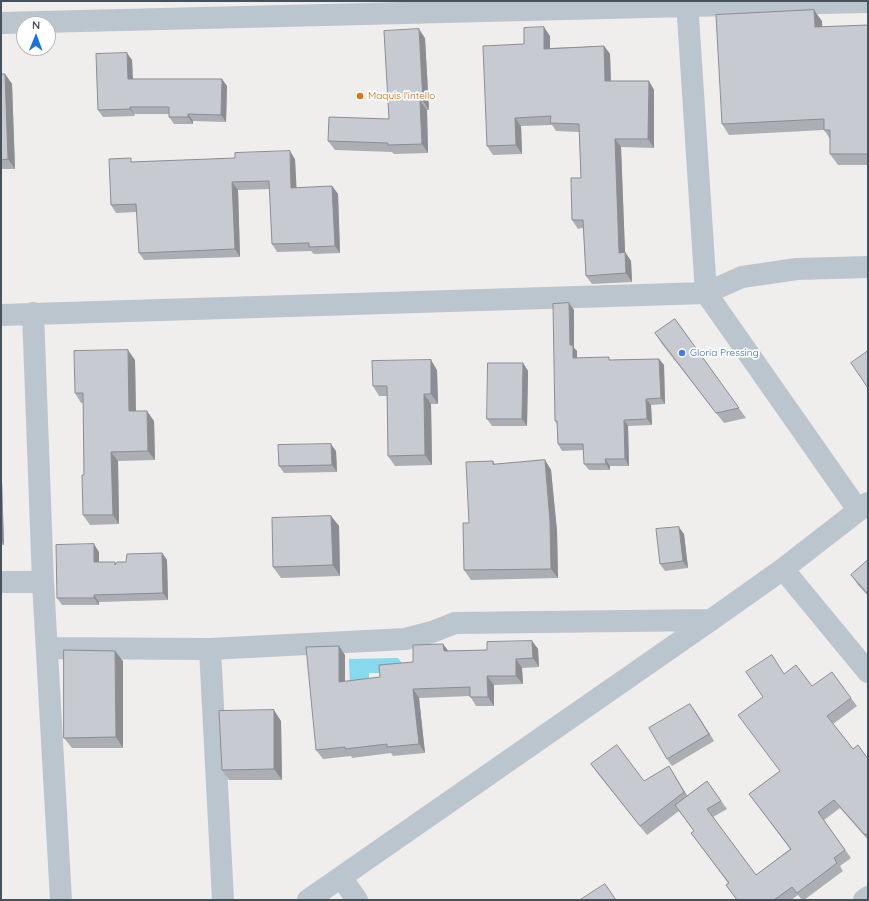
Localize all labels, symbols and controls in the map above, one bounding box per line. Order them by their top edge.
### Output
north arrow [16,16,56,56]
text: N [32,18,40,32]
place label: Maquis l'intello [368,90,435,102]
marker: Maquis l'intello [355,91,365,101]
place label: Gloria Pressing [690,347,759,359]
marker: Gloria Pressing [677,348,687,358]

